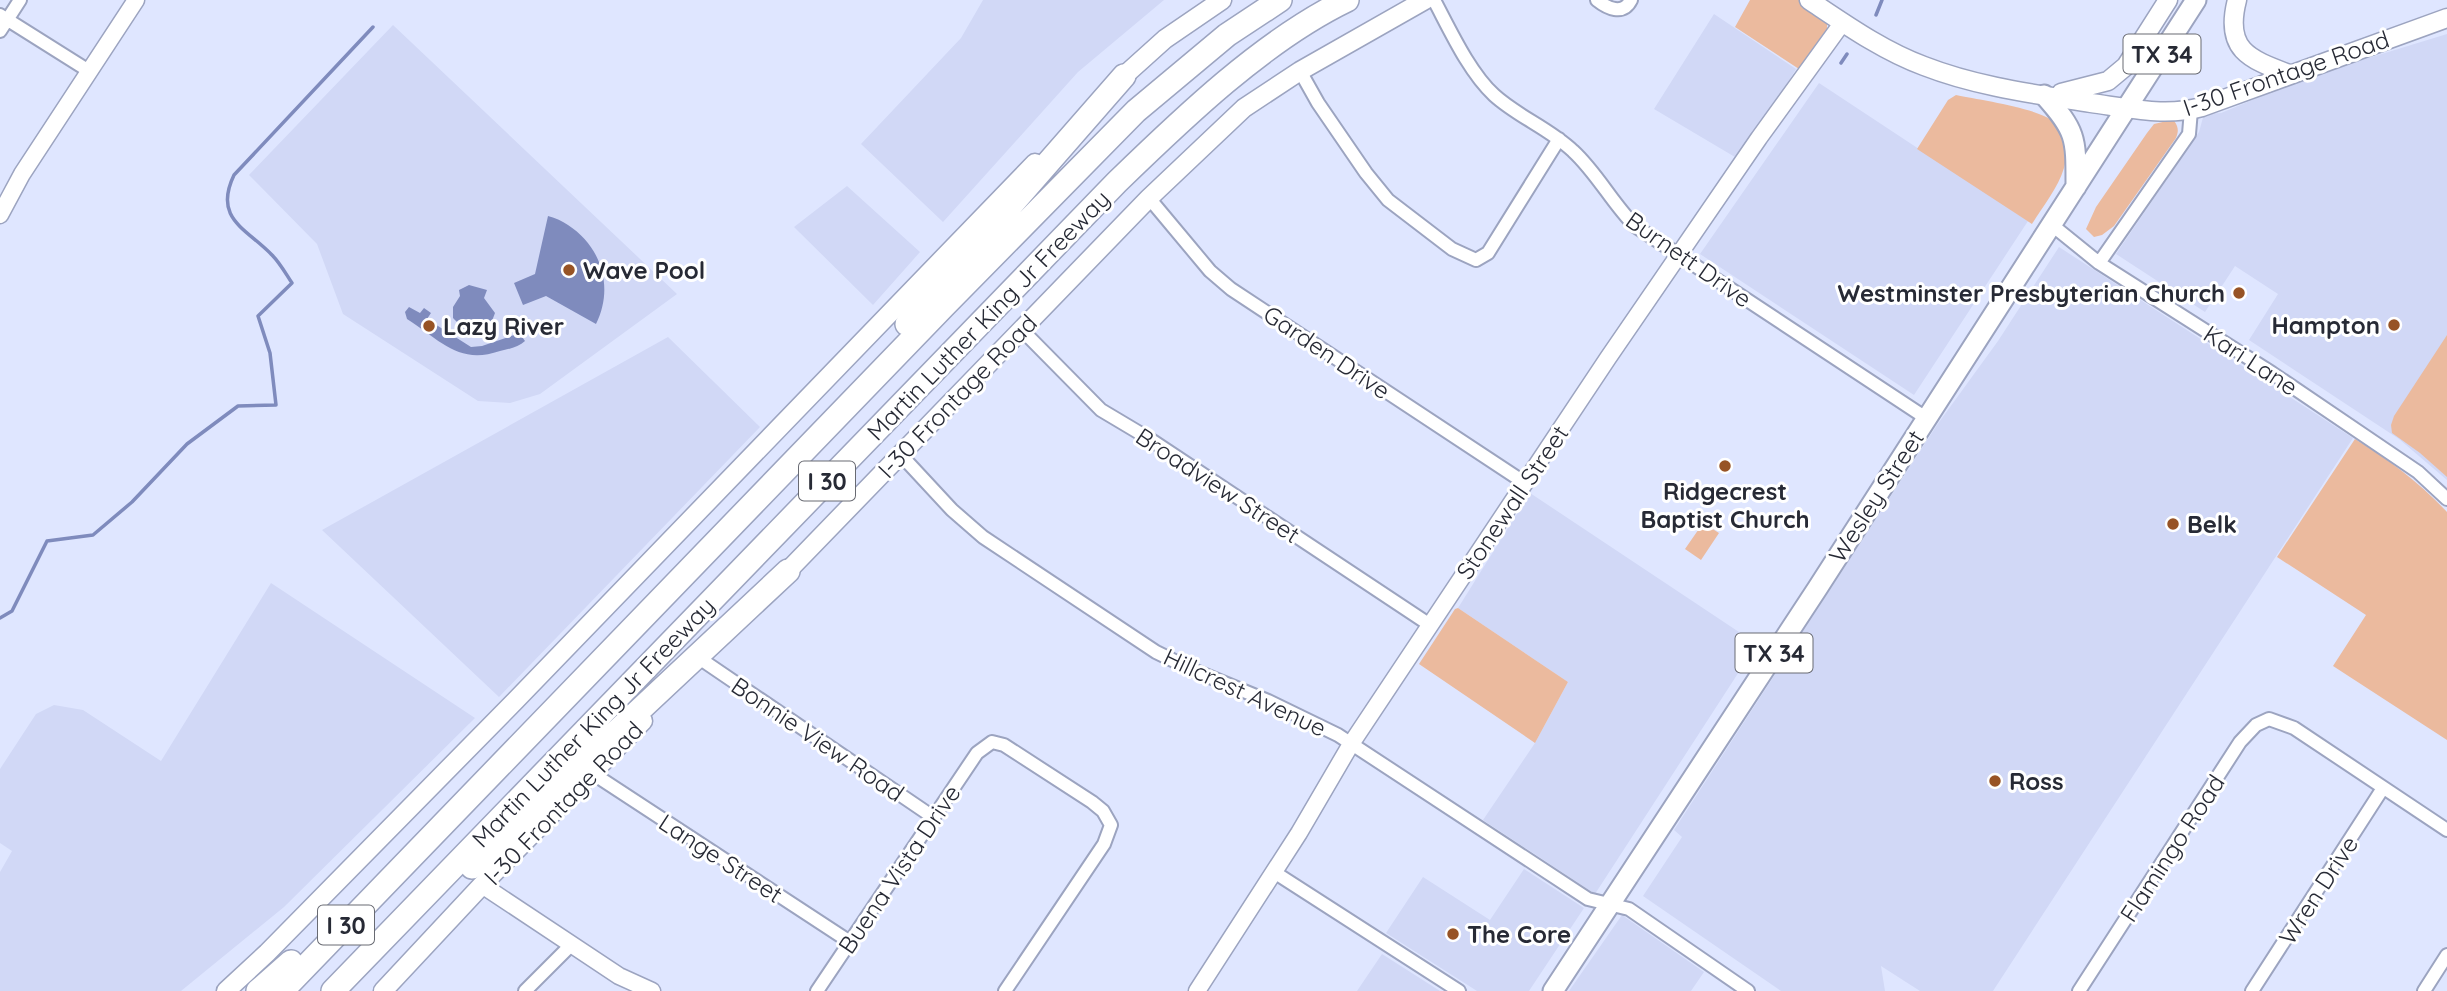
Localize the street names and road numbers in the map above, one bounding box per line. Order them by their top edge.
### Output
street label: I-30 Frontage Road [2179,24,2393,122]
road number: TX 34 [2124,34,2200,74]
street label: Martin Luther King Jr Freeway [860,183,1116,447]
street label: Burnett Drive [1620,205,1758,313]
street label: Garden Drive [1258,299,1396,405]
street label: I-30 Frontage Road [871,308,1043,484]
street label: Kari Lane [2198,318,2304,402]
street label: Stonewall Street [1449,419,1575,585]
street label: Broadview Street [1130,421,1306,549]
street label: Wesley Street [1822,424,1930,568]
road number: I 30 [799,461,855,500]
street label: Martin Luther King Jr Freeway [465,590,721,854]
road number: TX 34 [1736,634,1812,673]
street label: Hillcrest Avenue [1159,641,1331,743]
street label: Bonnie View Road [726,670,910,808]
street label: I-30 Frontage Road [477,715,649,891]
street label: Flamingo Road [2113,769,2231,927]
street label: Buena Vista Drive [831,779,967,959]
street label: Lange Street [654,807,788,909]
street label: Wren Drive [2272,830,2364,950]
road number: I 30 [318,906,374,944]

